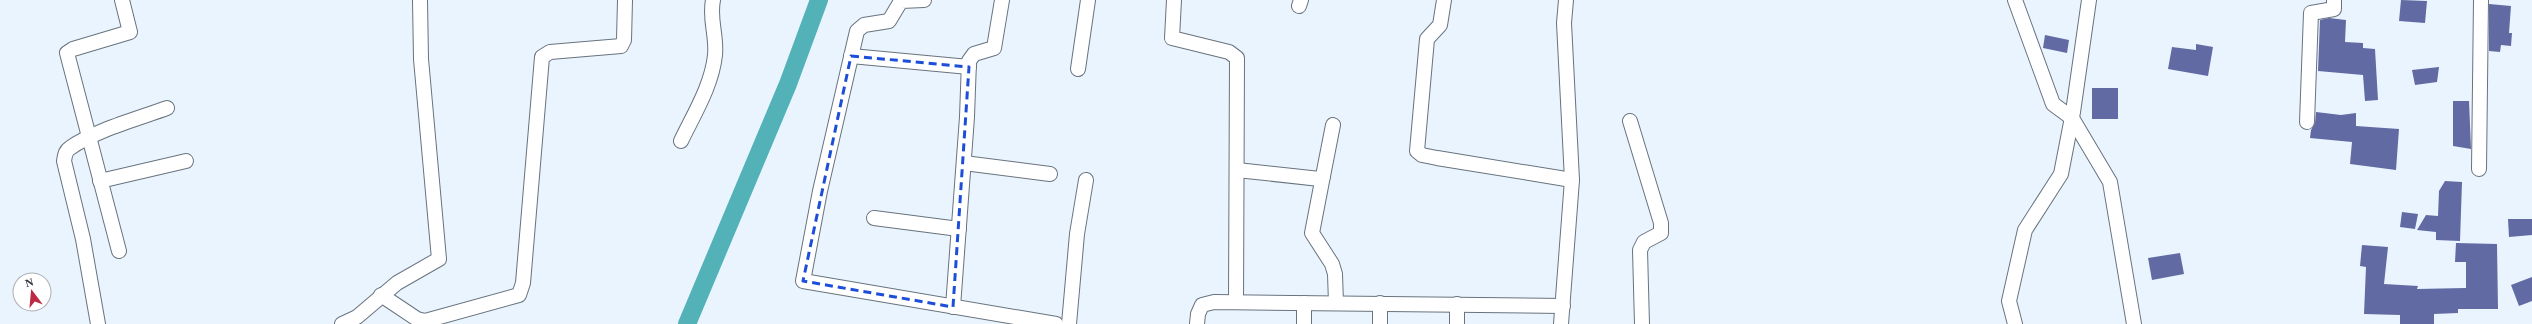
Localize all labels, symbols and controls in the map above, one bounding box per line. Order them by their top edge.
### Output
north arrow [12,272,52,312]
text: N [24,276,35,289]

